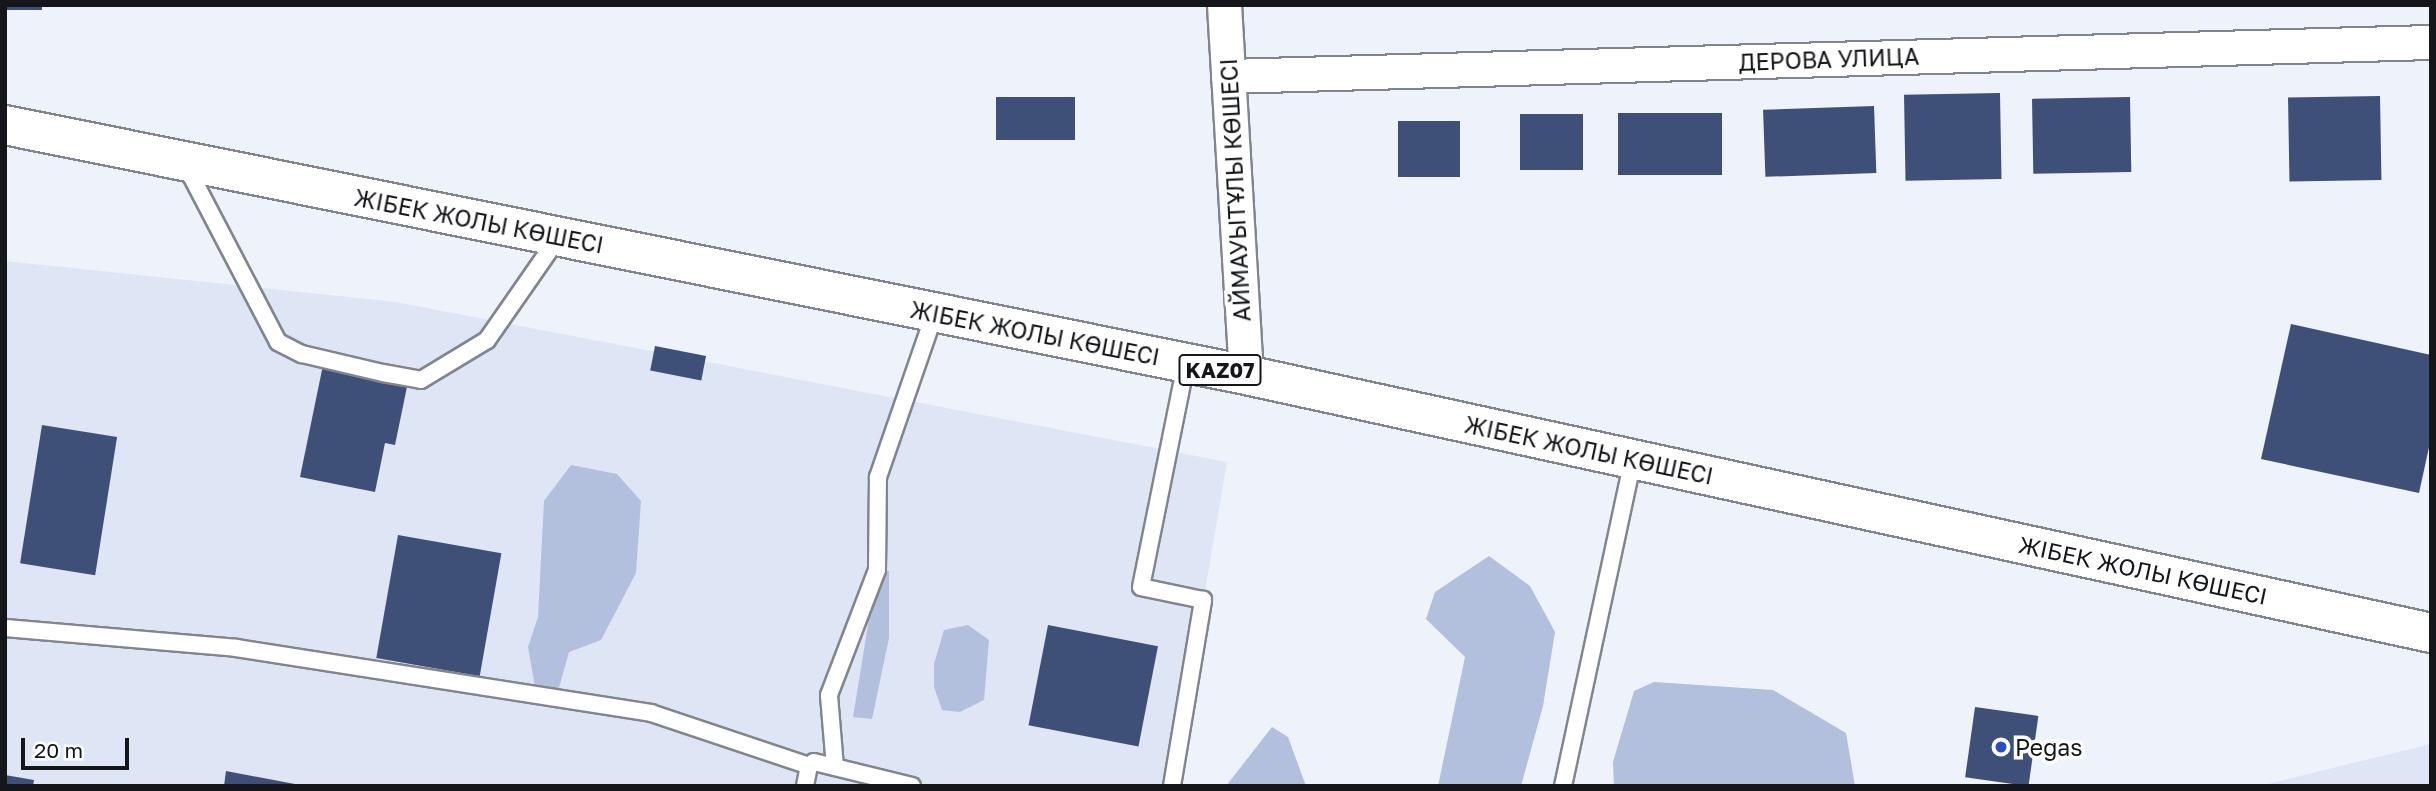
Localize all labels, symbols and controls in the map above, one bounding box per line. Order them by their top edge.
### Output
street label: ДЕРОВА УЛИЦА [1738,42,1920,76]
street label: АЙМАУЫТҰЛЫ КӨШЕСІ [1214,58,1256,322]
street label: ЖІБЕК ЖОЛЫ КӨШЕСІ [352,183,606,259]
street label: ЖІБЕК ЖОЛЫ КӨШЕСІ [908,295,1162,371]
road number: KAZ07 [1178,352,1262,388]
street label: ЖІБЕК ЖОЛЫ КӨШЕСІ [1462,410,1716,490]
street label: ЖІБЕК ЖОЛЫ КӨШЕСІ [2016,530,2270,610]
scale bar [24,724,133,768]
place label: Pegas [2015,733,2083,761]
text: 20 m [34,737,83,763]
marker: Pegas [1993,739,2009,755]

